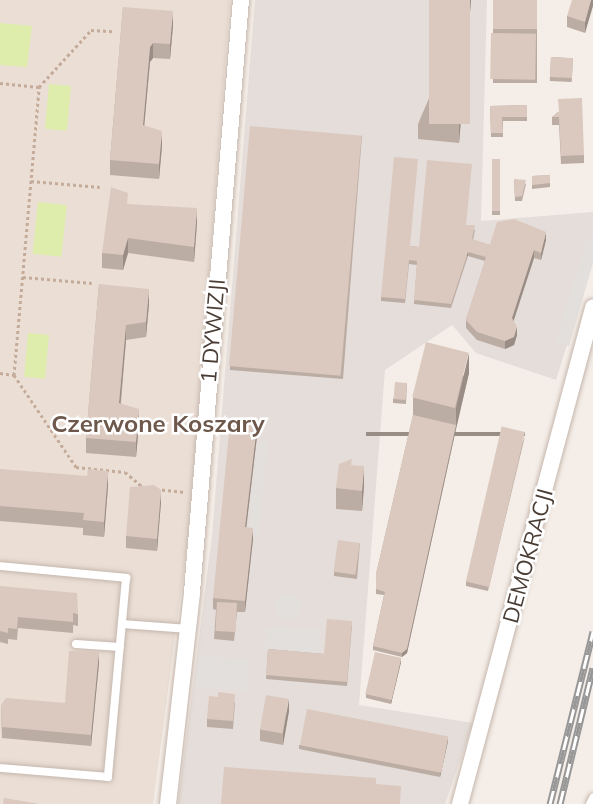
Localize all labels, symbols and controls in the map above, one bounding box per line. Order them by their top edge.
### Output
street label: 1 DYWIZJI [195,278,231,384]
district label: Czerwone Koszary [51,410,265,438]
street label: DEMOKRACJI [497,486,559,626]

